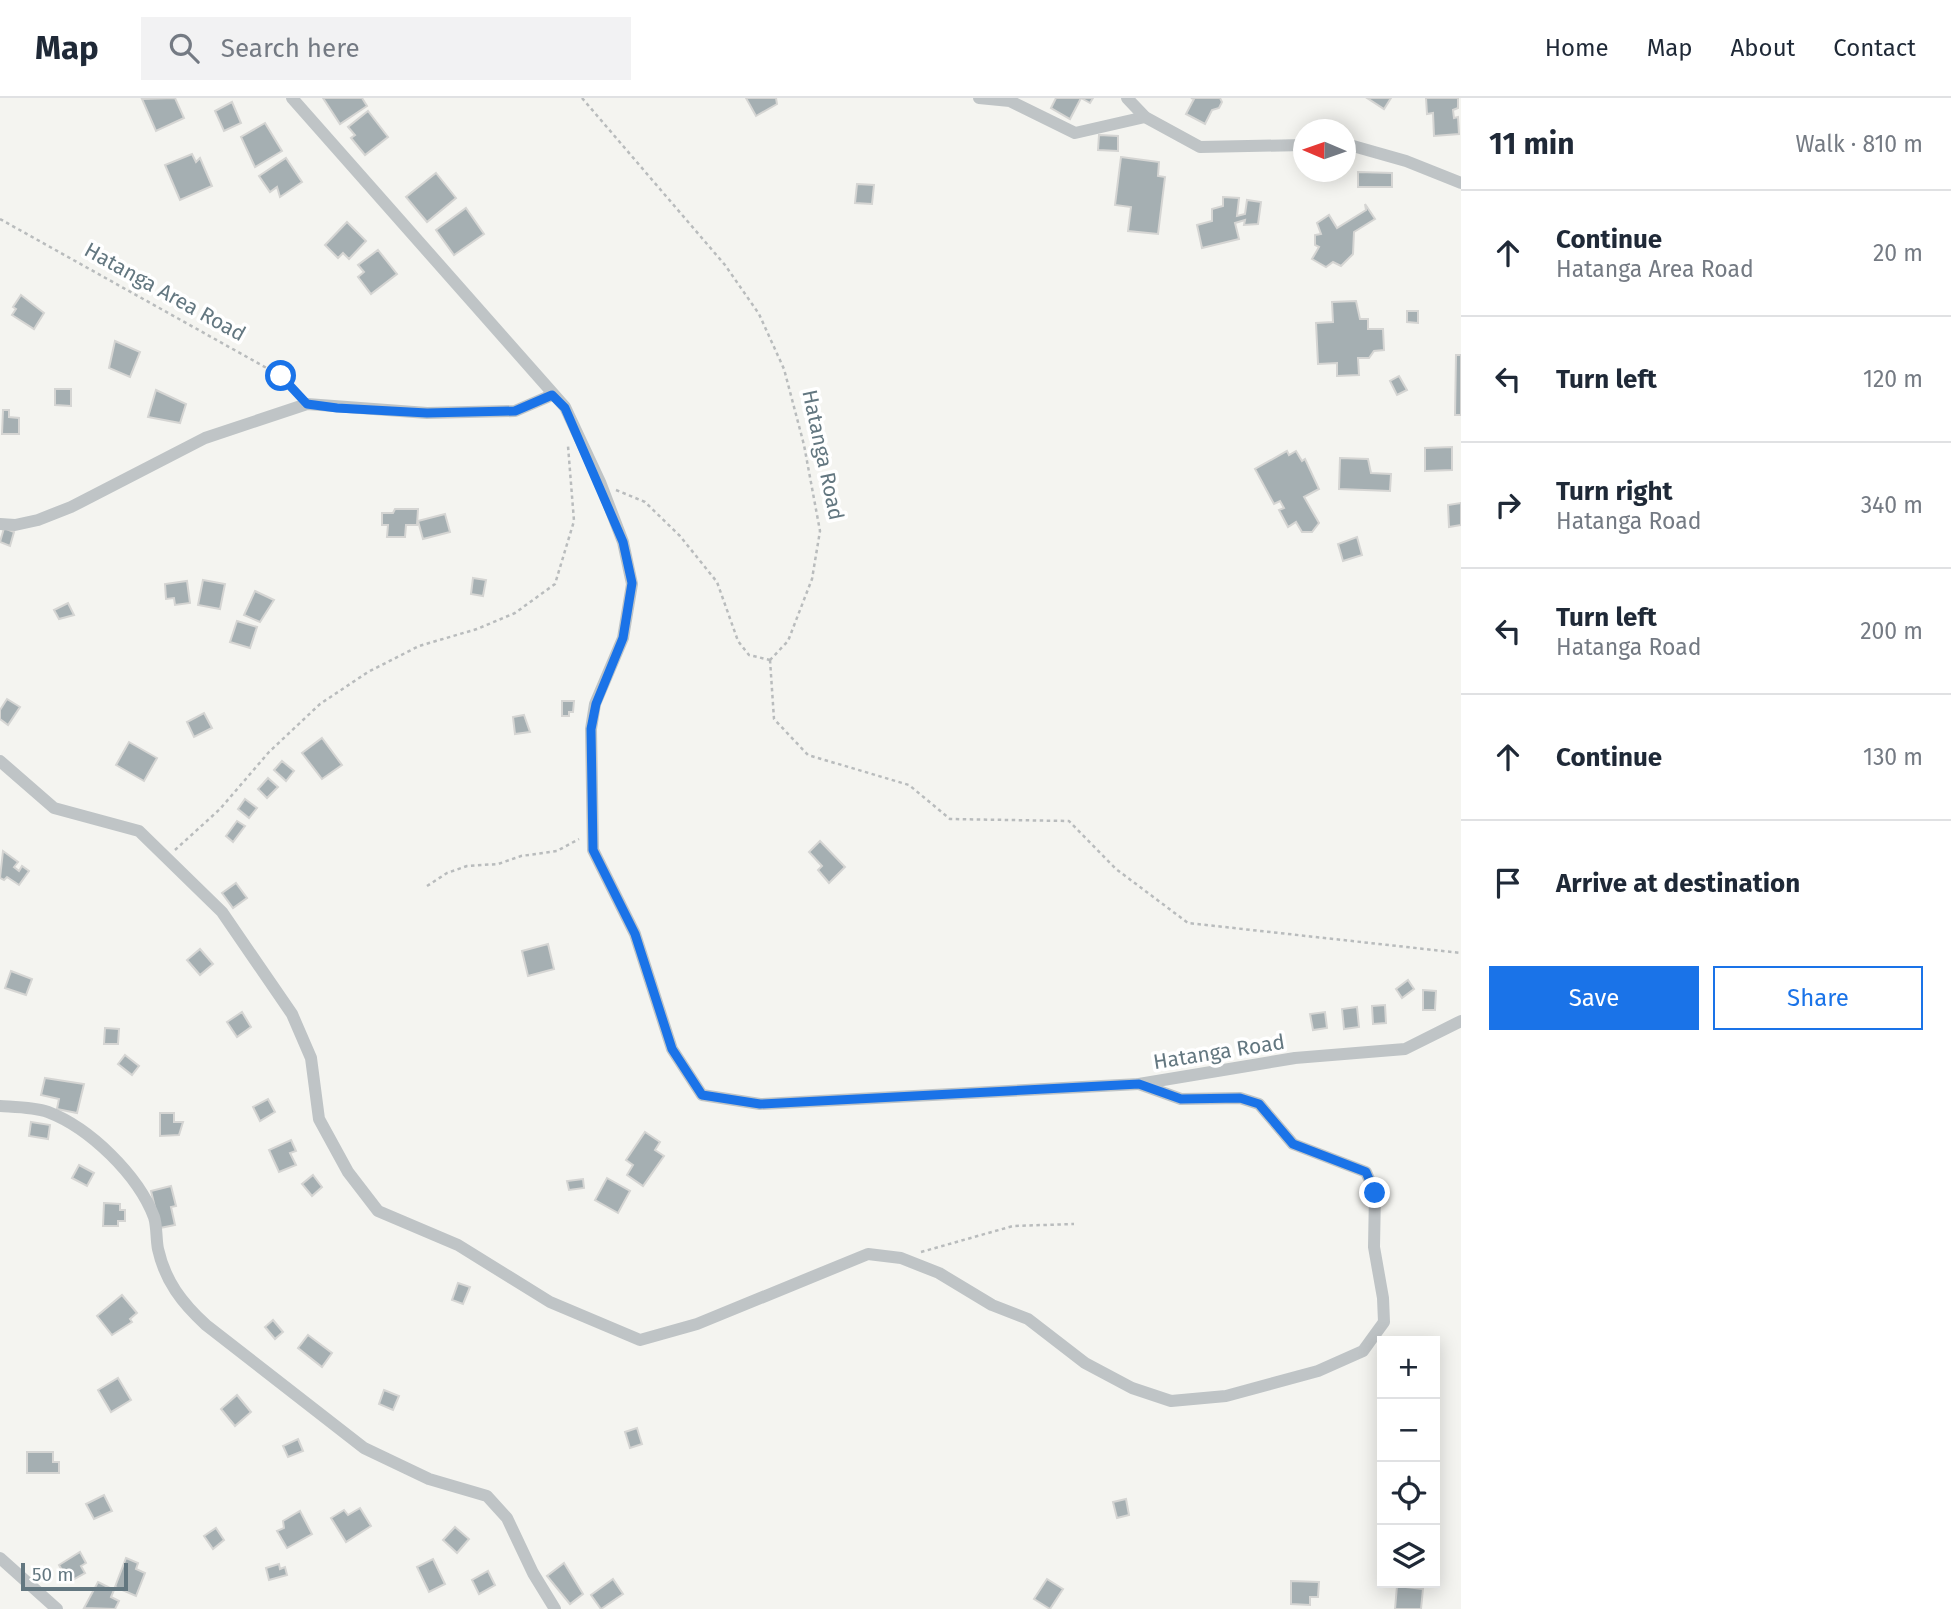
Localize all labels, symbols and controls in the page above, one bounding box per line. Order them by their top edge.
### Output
search box [141,17,631,80]
text: Map [35,28,99,68]
icon: search [165,29,203,67]
text: Search here [221,33,360,64]
text: Home [1545,34,1609,62]
text: Map [1647,34,1693,62]
text: About [1731,34,1795,62]
text: Contact [1833,34,1916,62]
north arrow [1293,119,1356,182]
text: 11 min [1489,126,1575,162]
text: Walk · 810 m [1796,130,1923,158]
text: Continue [1556,224,1662,255]
icon: ahead [1489,234,1527,272]
street label: Hatanga Area Road [80,237,250,347]
text: 20 m [1873,239,1923,267]
text: Hatanga Area Road [1556,255,1754,283]
route start [265,360,296,391]
icon: left [1489,360,1527,398]
text: Turn left [1556,364,1657,395]
text: 120 m [1863,365,1923,393]
street label: Hatanga Road [796,387,850,523]
text: Turn right [1556,476,1673,507]
icon: right [1489,486,1527,524]
text: 340 m [1861,491,1923,519]
text: Hatanga Road [1556,507,1701,535]
text: Turn left [1556,602,1657,633]
icon: left [1489,612,1527,650]
text: 200 m [1860,617,1923,645]
text: Hatanga Road [1556,633,1701,661]
icon: ahead [1489,738,1527,776]
text: Continue [1556,742,1662,773]
text: 130 m [1863,743,1923,771]
icon: arrive [1489,864,1527,902]
text: Arrive at destination [1556,868,1800,899]
button: Save [1489,966,1699,1030]
button: Share [1713,966,1923,1030]
street label: Hatanga Road [1151,1029,1287,1075]
route end [1359,1177,1390,1208]
map controls [1377,1336,1440,1588]
button: + [1377,1336,1440,1399]
button: − [1377,1399,1440,1462]
button: locate [1377,1462,1440,1525]
button: layers [1377,1525,1440,1588]
scale bar [21,1560,128,1592]
text: 50 m [32,1563,73,1586]

